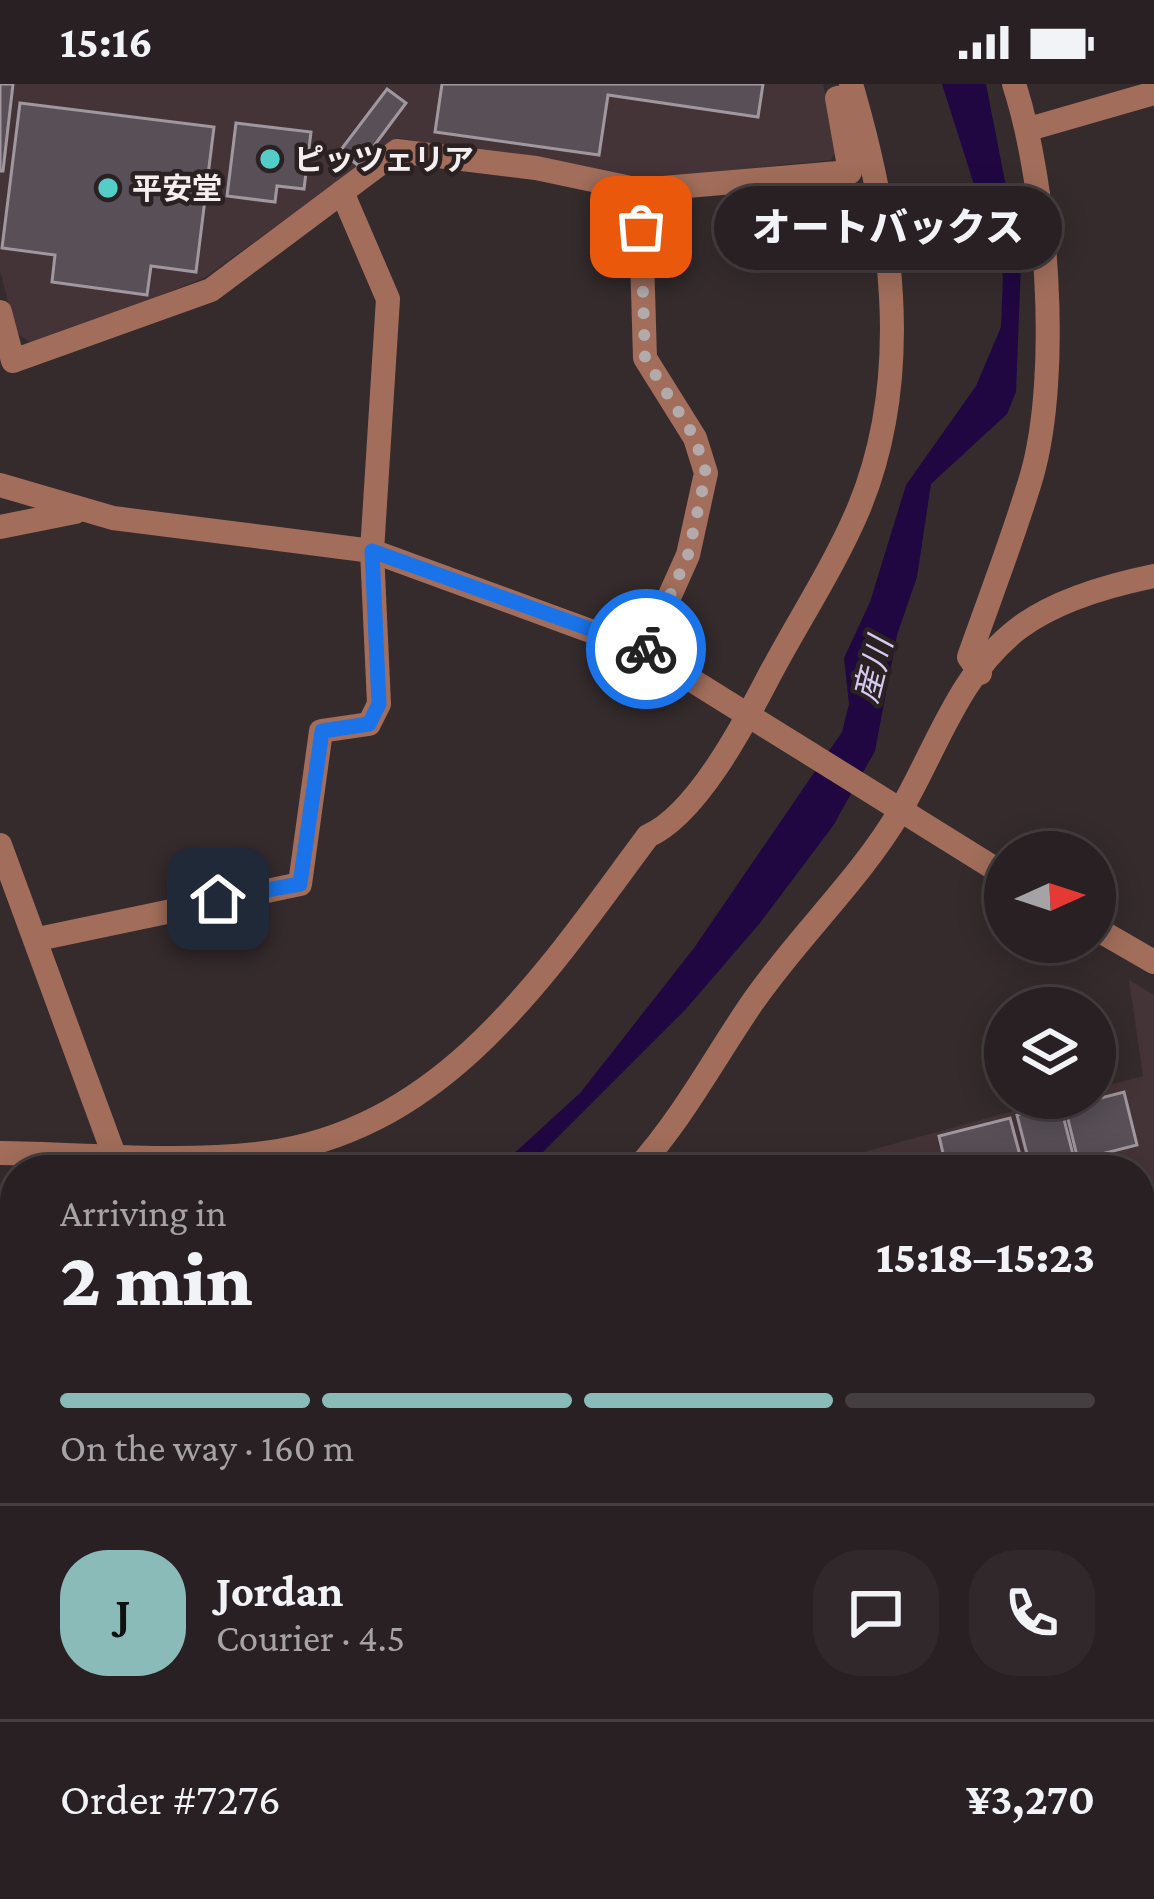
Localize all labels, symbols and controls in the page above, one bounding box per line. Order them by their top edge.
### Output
text: 15:16 [60,17,153,67]
place label: ピッツェリア [294,143,474,176]
marker: ピッツェリア [257,146,283,172]
place label: 平安堂 [132,172,222,205]
marker: 平安堂 [95,175,121,201]
pin [590,176,692,278]
callout: オートバックス [713,185,1061,269]
icon: bag [608,194,674,260]
text: オートバックス [752,206,1024,249]
courier [586,589,706,709]
icon: bike [613,616,679,682]
water label: 産川 [847,631,900,706]
north arrow [984,831,1116,963]
map controls [984,831,1116,1119]
pin [167,848,269,950]
icon: home [185,866,251,932]
button: layers [984,987,1116,1119]
text: Arriving in [60,1191,227,1234]
text: 15:18–15:23 [876,1232,1095,1282]
text: 2 min [60,1235,253,1322]
text: On the way · 160 m [60,1426,354,1469]
button: chat [813,1550,939,1676]
button: phone [969,1550,1095,1676]
text: Jordan [216,1566,343,1616]
text: J [115,1588,131,1638]
text: Courier · 4.5 [216,1616,405,1659]
text: Order #7276 [60,1774,281,1824]
text: ¥3,270 [966,1774,1095,1824]

